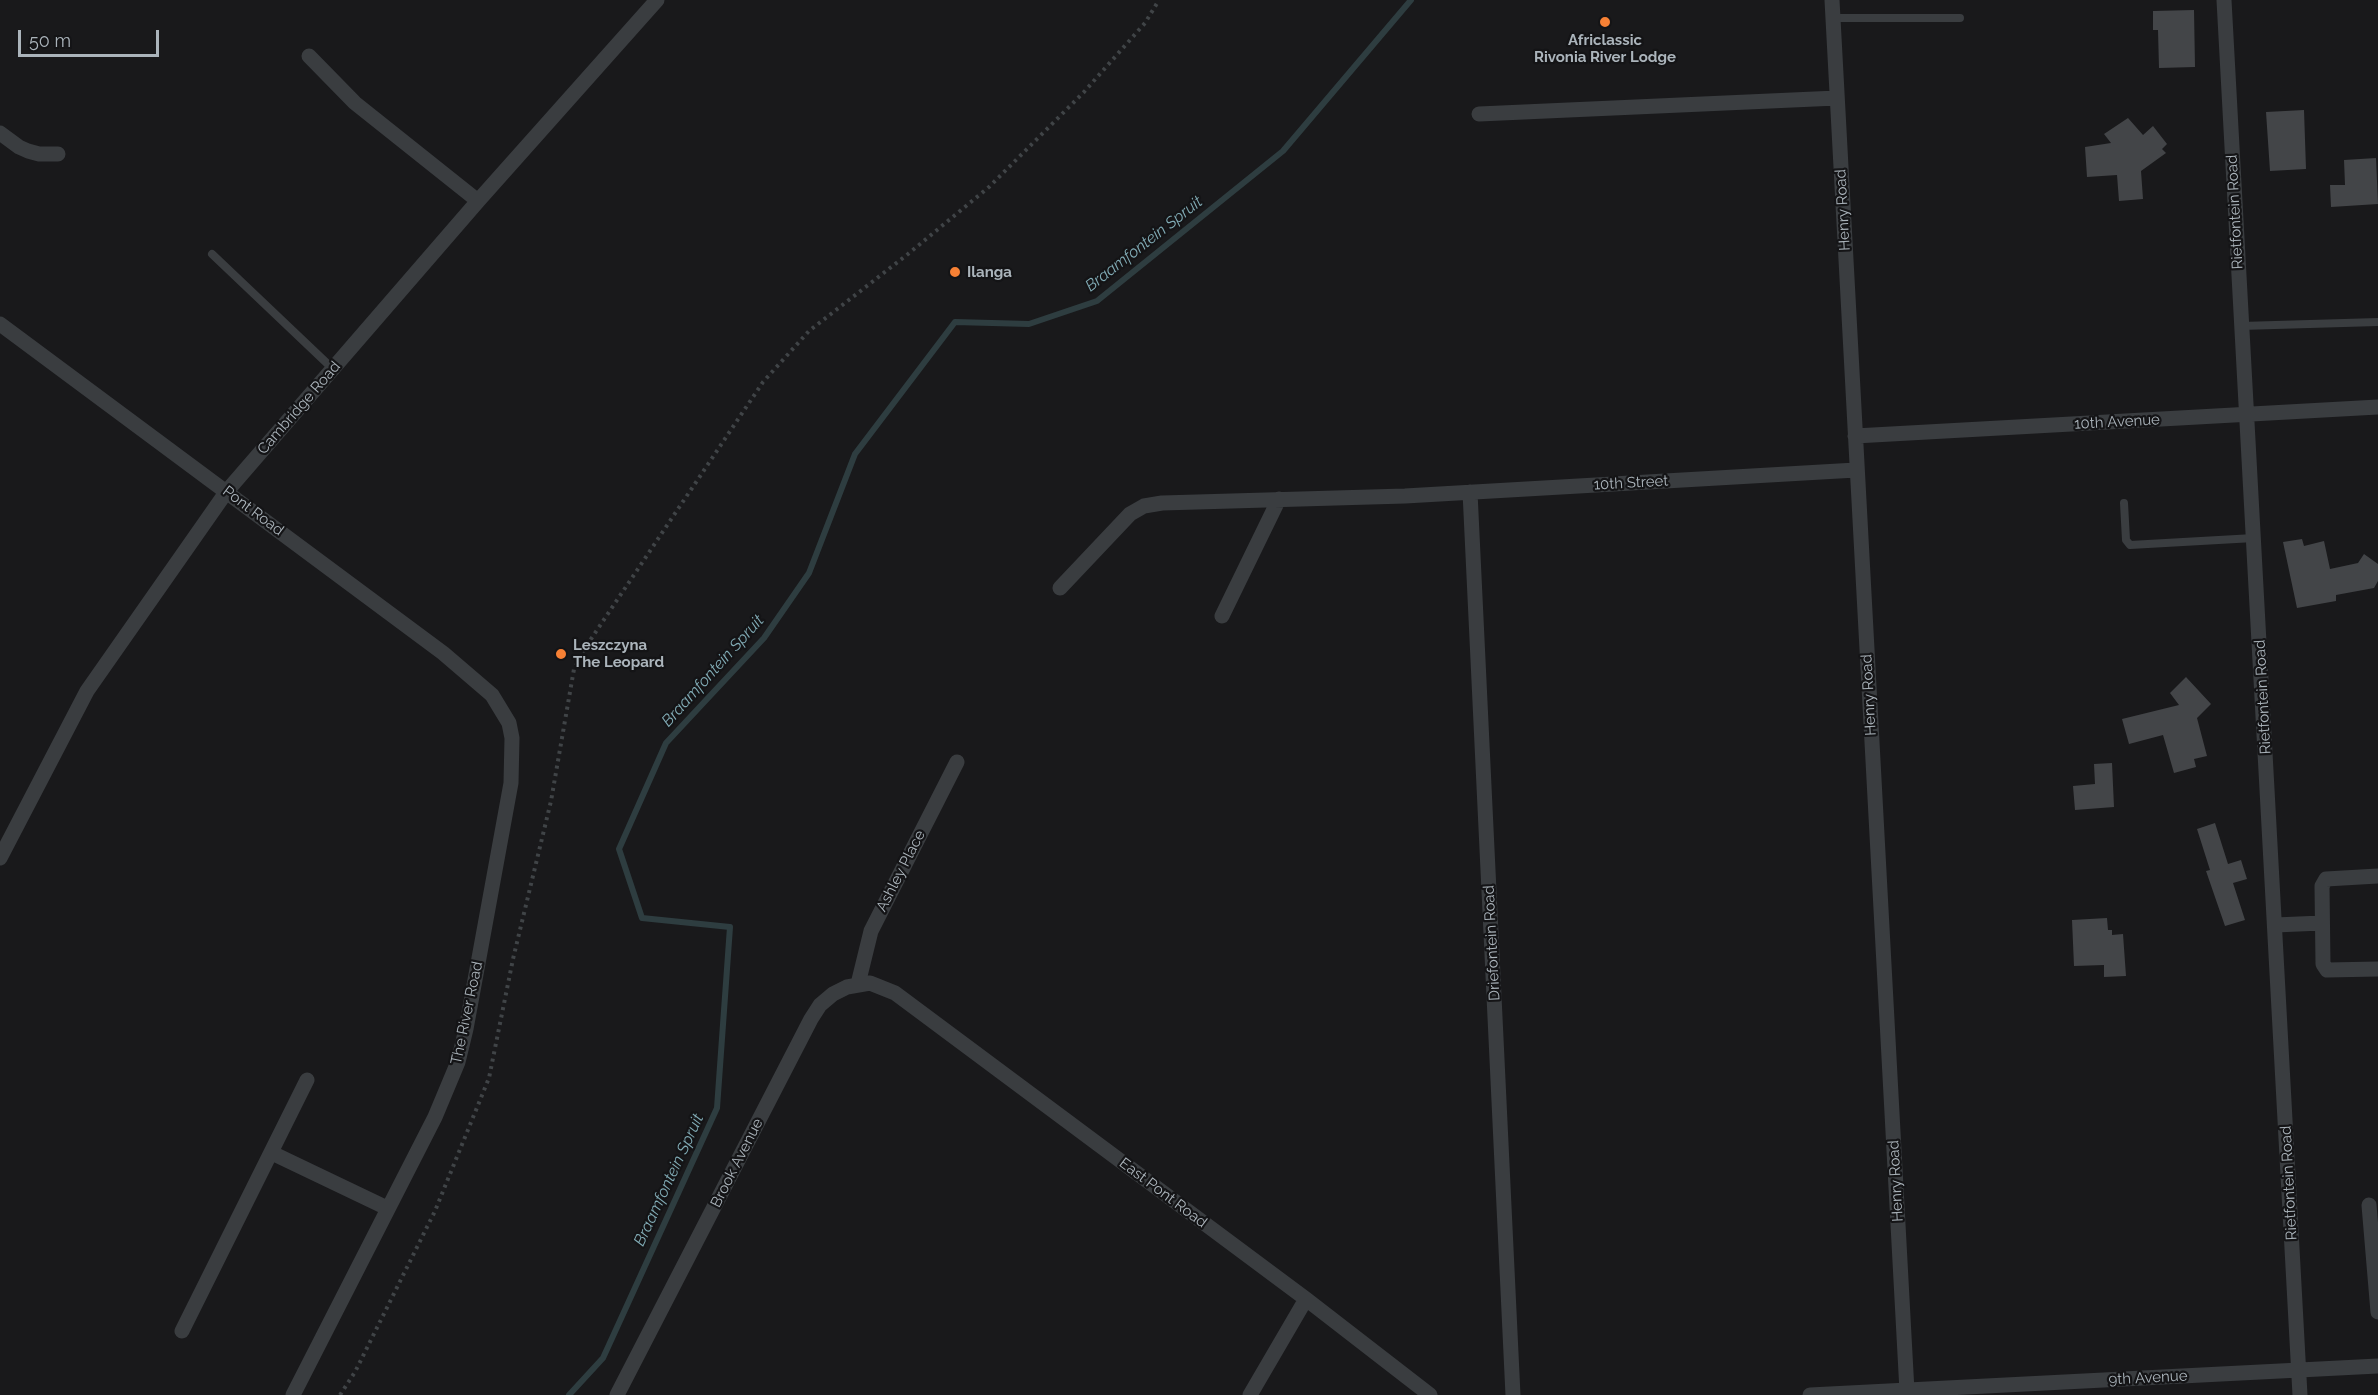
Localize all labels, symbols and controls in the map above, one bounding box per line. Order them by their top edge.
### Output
marker: Africlassic Rivonia River Lodge [1598,15,1612,29]
scale bar [21,18,162,56]
text: 50 m [29,30,71,51]
place label: Africlassic Rivonia River Lodge [1534,31,1676,66]
street label: Rietfontein Road [2223,154,2247,270]
street label: Henry Road [1832,169,1854,251]
water label: Braamfontein Spruit [1082,192,1206,296]
place label: Ilanga [967,263,1012,281]
marker: Ilanga [948,265,962,279]
street label: Cambridge Road [254,358,344,458]
street label: 10th Avenue [2074,411,2160,433]
street label: 10th Street [1593,472,1669,494]
street label: Pont Road [219,482,287,540]
water label: Braamfontein Spruit [658,611,768,731]
place label: Leszczyna The Leopard [573,636,664,671]
street label: Rietfontein Road [2251,639,2275,755]
marker: Leszczyna The Leopard [554,647,568,661]
street label: Henry Road [1858,654,1880,736]
street label: Ashley Place [873,827,929,915]
street label: Driefontein Road [1480,885,1504,1001]
street label: The River Road [447,960,487,1066]
water label: Braamfontein Spruit [630,1111,708,1249]
street label: Brook Avenue [707,1116,767,1210]
street label: Rietfontein Road [2277,1125,2301,1241]
street label: Henry Road [1885,1140,1907,1222]
street label: East Pont Road [1116,1154,1210,1232]
street label: 9th Avenue [2108,1367,2188,1389]

